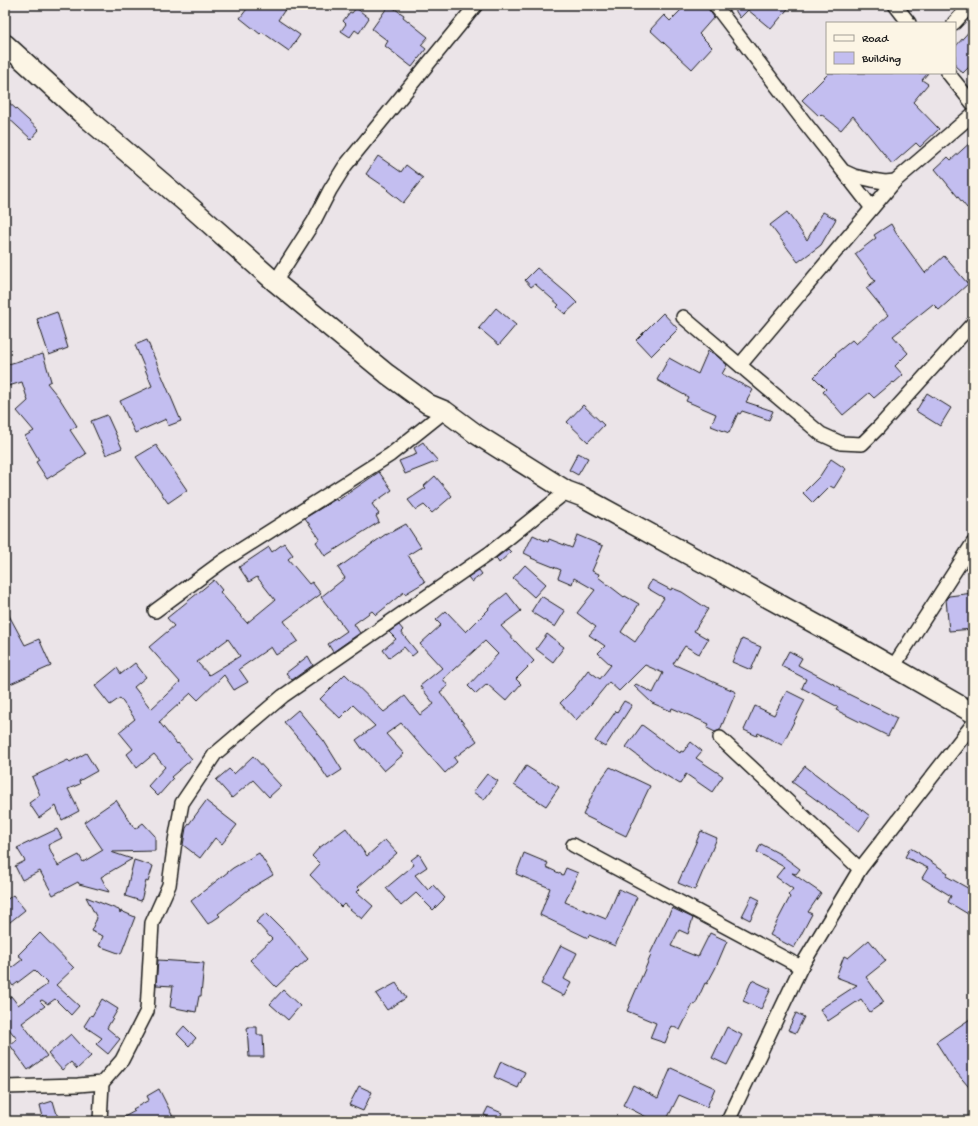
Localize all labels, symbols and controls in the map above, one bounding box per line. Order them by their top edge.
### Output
legend [826,22,956,74]
text: Road [862,33,889,47]
text: Building [861,53,901,67]

